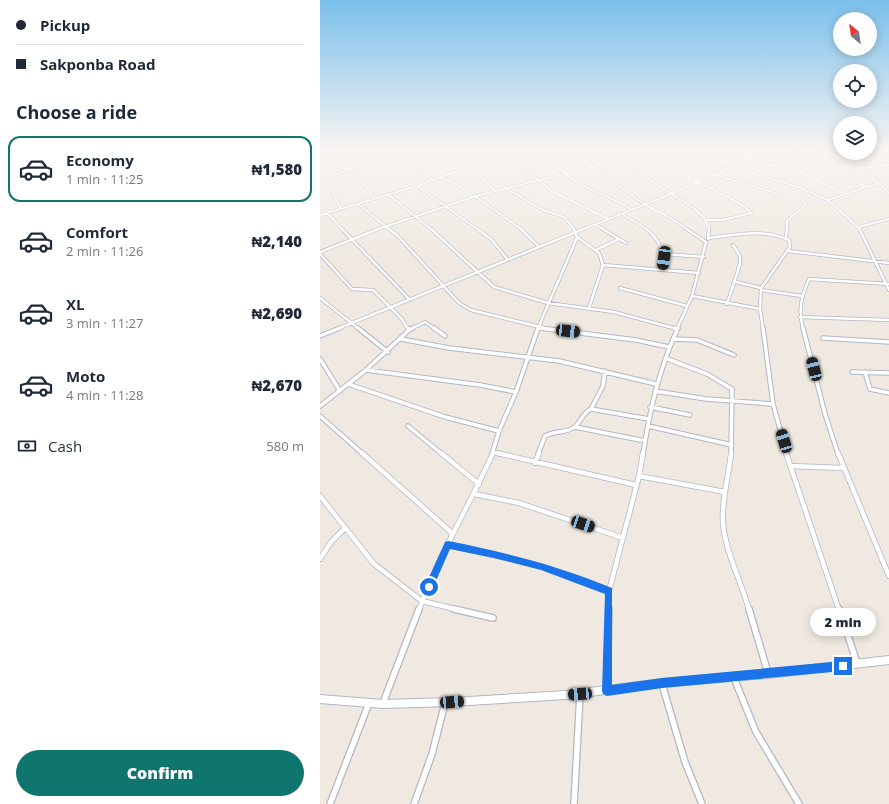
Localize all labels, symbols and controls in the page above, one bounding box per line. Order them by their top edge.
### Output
north arrow [833,12,877,56]
map controls [833,12,877,160]
text: Pickup [40,15,90,35]
text: Sakponba Road [40,54,155,74]
button: locate [833,64,877,108]
text: Choose a ride [16,100,137,124]
button: layers [833,116,877,160]
text: Economy [66,150,134,170]
icon: car [18,151,54,187]
text: ₦1,580 [251,159,302,179]
text: 1 min · 11:25 [66,170,143,188]
text: Comfort [66,222,128,242]
icon: car [18,223,54,259]
text: ₦2,140 [251,231,302,251]
text: 2 min · 11:26 [66,242,143,260]
car [656,245,672,271]
text: XL [66,294,84,314]
icon: car [18,295,54,331]
text: ₦2,690 [251,303,302,323]
text: 3 min · 11:27 [66,314,143,332]
car [555,324,581,338]
car [805,356,823,382]
text: Moto [66,366,105,386]
icon: car [18,367,54,403]
text: ₦2,670 [251,375,302,395]
text: 4 min · 11:28 [66,386,143,404]
car [775,428,793,454]
icon: cash [16,435,38,457]
text: Cash [48,436,82,456]
text: 580 m [266,437,304,455]
car [570,514,596,534]
route start [420,578,438,596]
callout: 2 min [810,608,876,636]
text: 2 min [825,613,861,631]
route end [834,657,852,675]
car [568,687,592,701]
car [440,695,464,709]
button: Confirm [16,750,304,796]

